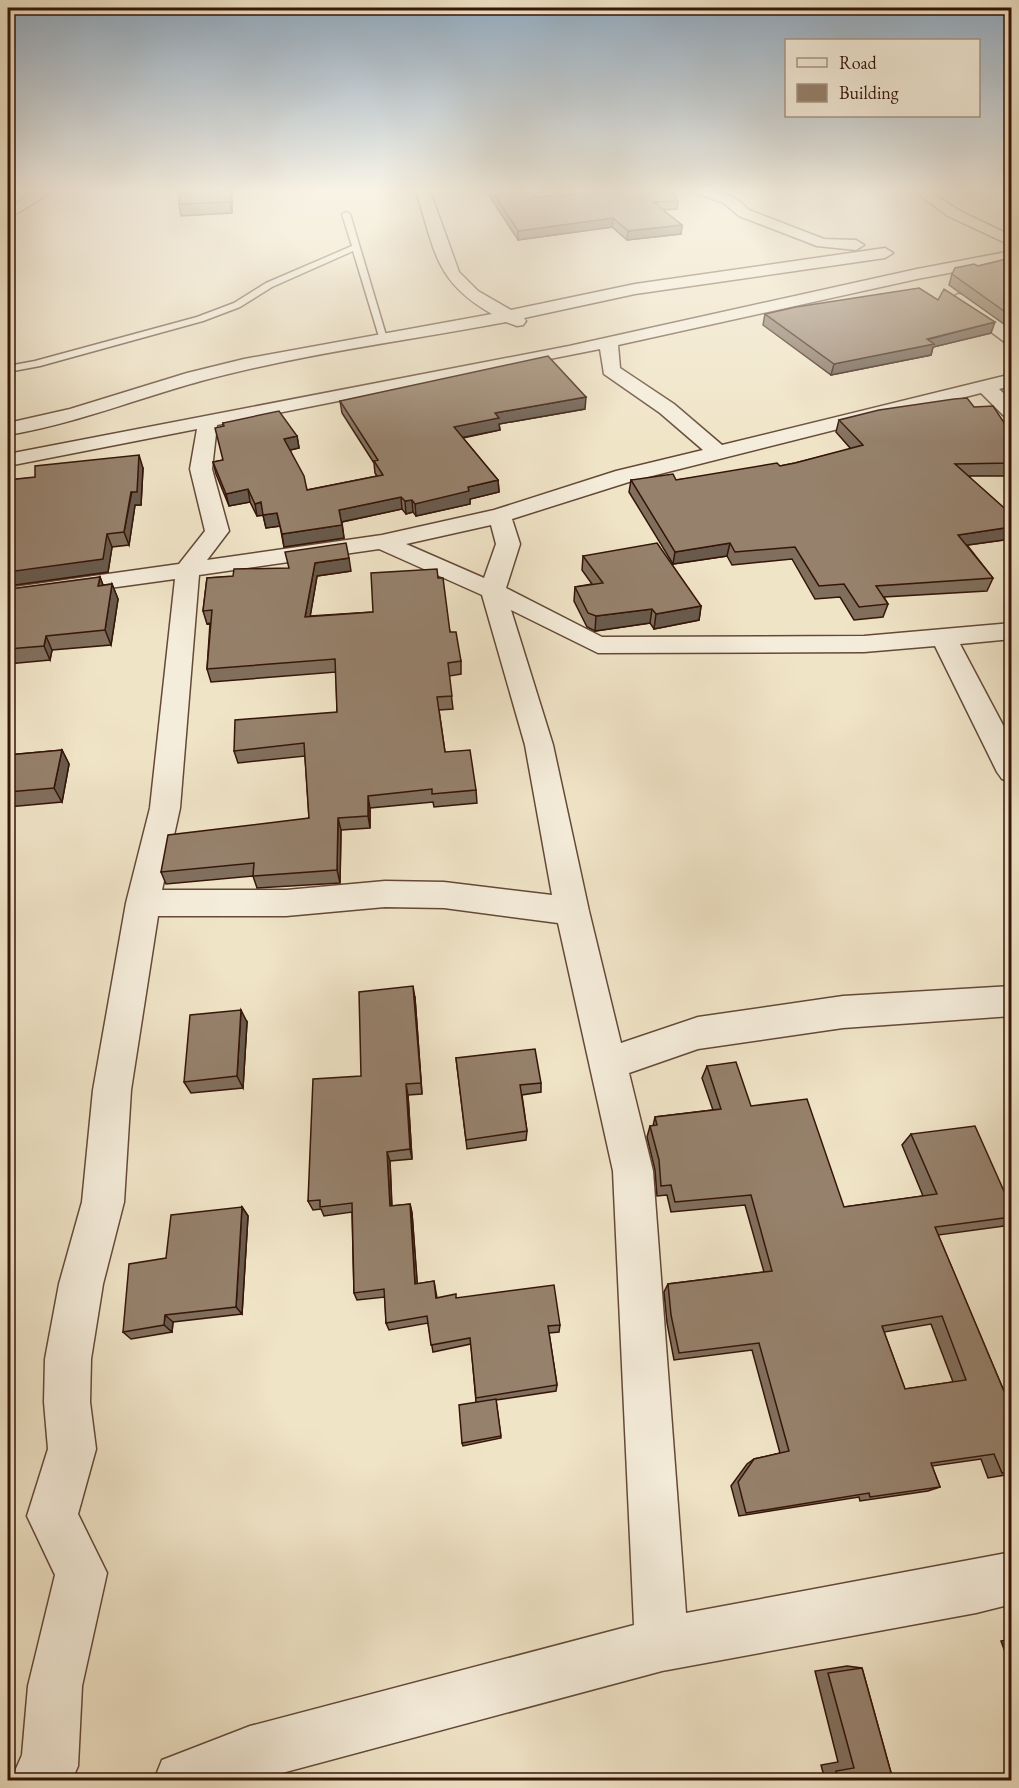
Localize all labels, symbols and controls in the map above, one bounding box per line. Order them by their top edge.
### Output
legend [785,39,980,117]
text: Road [839,51,878,74]
text: Building [839,81,899,104]

